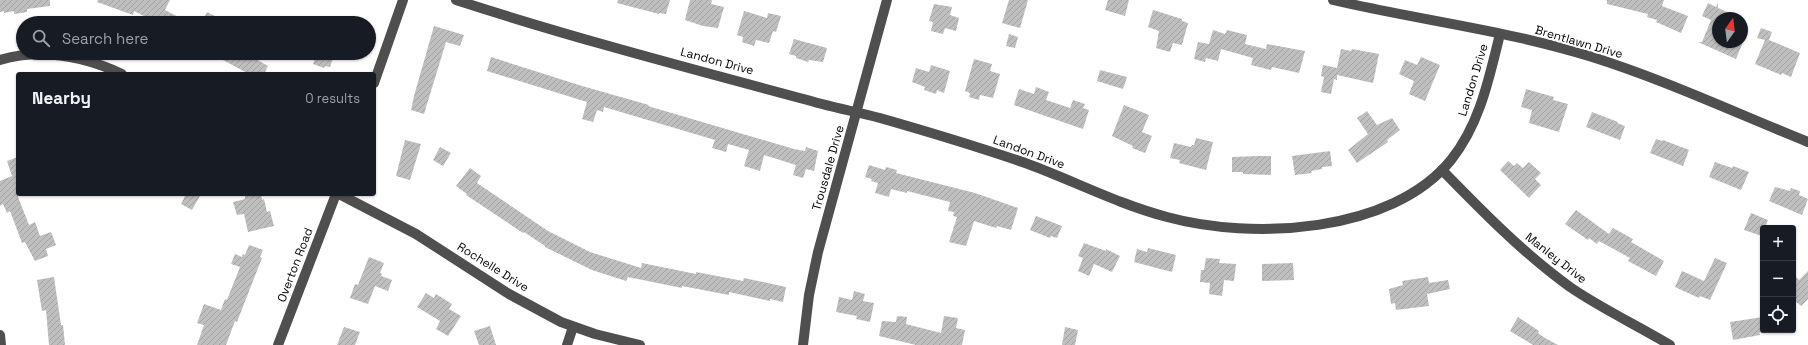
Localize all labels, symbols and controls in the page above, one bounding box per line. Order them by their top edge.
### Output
north arrow [1712,12,1748,48]
search box [16,16,376,60]
street label: Brentlawn Drive [1533,22,1625,62]
icon: search [30,27,52,49]
text: Search here [62,29,148,48]
street label: Landon Drive [1454,42,1492,118]
street label: Landon Drive [679,44,755,78]
text: Nearby [32,87,91,109]
text: 0 results [305,90,360,107]
street label: Trousdale Drive [808,123,848,213]
street label: Landon Drive [991,132,1067,172]
street label: Overton Road [273,225,317,305]
map controls [1760,225,1796,333]
button: + [1760,225,1796,261]
street label: Manley Drive [1522,229,1590,287]
street label: Rochelle Drive [454,239,532,295]
button: − [1760,261,1796,297]
button: locate [1760,297,1796,333]

